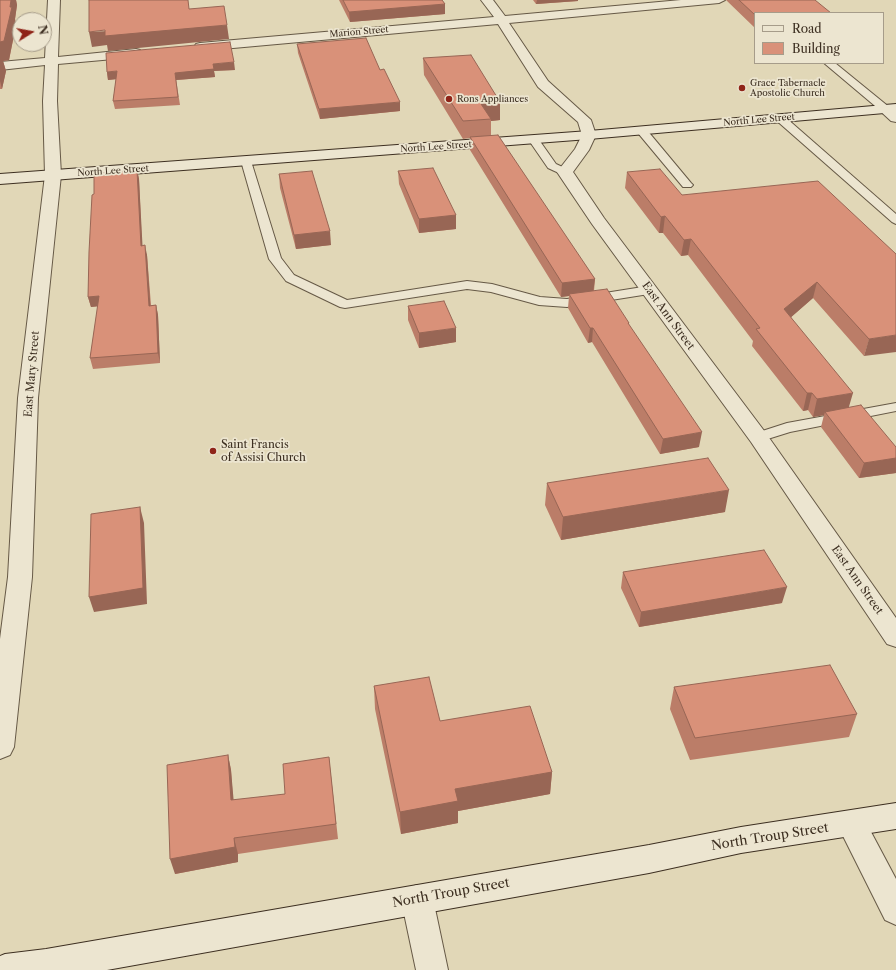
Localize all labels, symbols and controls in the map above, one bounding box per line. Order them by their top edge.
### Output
north arrow [12,12,52,52]
legend [754,12,884,64]
text: Road [792,21,822,36]
text: N [35,24,51,36]
street label: Marion Street [329,24,389,40]
text: Building [792,41,840,56]
place label: Grace Tabernacle Apostolic Church [750,78,826,99]
marker: Grace Tabernacle Apostolic Church [737,83,747,93]
marker: Rons Appliances [444,94,454,104]
place label: Rons Appliances [457,94,528,104]
street label: North Lee Street [723,112,795,128]
street label: North Lee Street [400,139,472,155]
street label: North Lee Street [77,163,149,179]
street label: East Ann Street [639,279,697,353]
street label: East Mary Street [22,330,42,418]
place label: Saint Francis of Assisi Church [221,438,306,464]
marker: Saint Francis of Assisi Church [208,446,218,456]
street label: East Ann Street [828,543,886,617]
street label: North Troup Street [710,820,830,854]
street label: North Troup Street [391,875,511,911]

